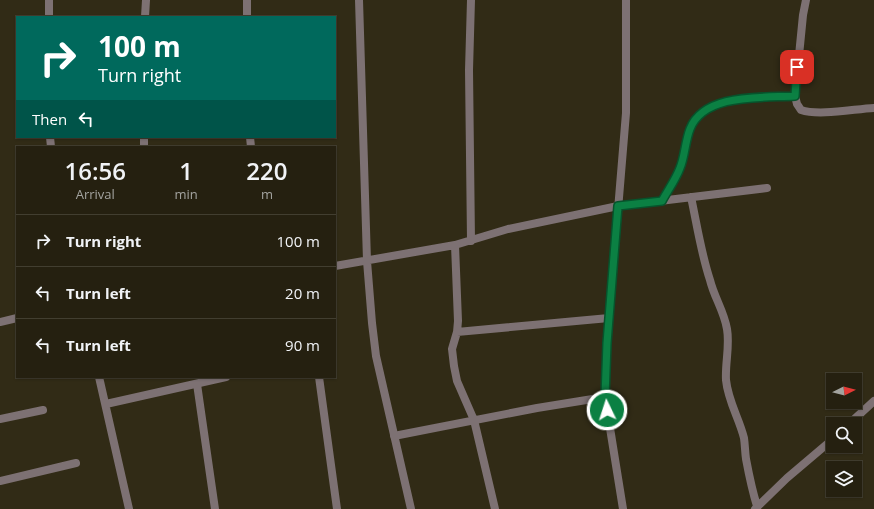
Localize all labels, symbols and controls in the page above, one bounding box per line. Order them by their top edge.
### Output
text: 100 m [98,27,181,65]
icon: right [32,32,84,84]
pin [780,50,814,84]
icon: arrive [786,56,808,78]
text: Turn right [98,63,181,87]
icon: left [75,108,97,130]
text: Then [32,109,67,129]
text: 16:56 [65,154,126,187]
text: 1 [179,154,193,187]
text: 220 [246,154,287,187]
text: Arrival [76,185,115,203]
text: min [175,185,198,203]
text: m [261,185,273,203]
icon: right [32,230,54,252]
text: Turn right [66,231,141,251]
text: 100 m [276,231,320,251]
icon: left [32,282,54,304]
text: Turn left [66,283,131,303]
text: 20 m [285,283,320,303]
icon: left [32,334,54,356]
text: Turn left [66,335,131,355]
text: 90 m [285,335,320,355]
north arrow [826,373,862,409]
map controls [826,373,862,497]
position arrow [586,389,628,431]
button: search [826,417,862,453]
button: layers [826,461,862,497]

